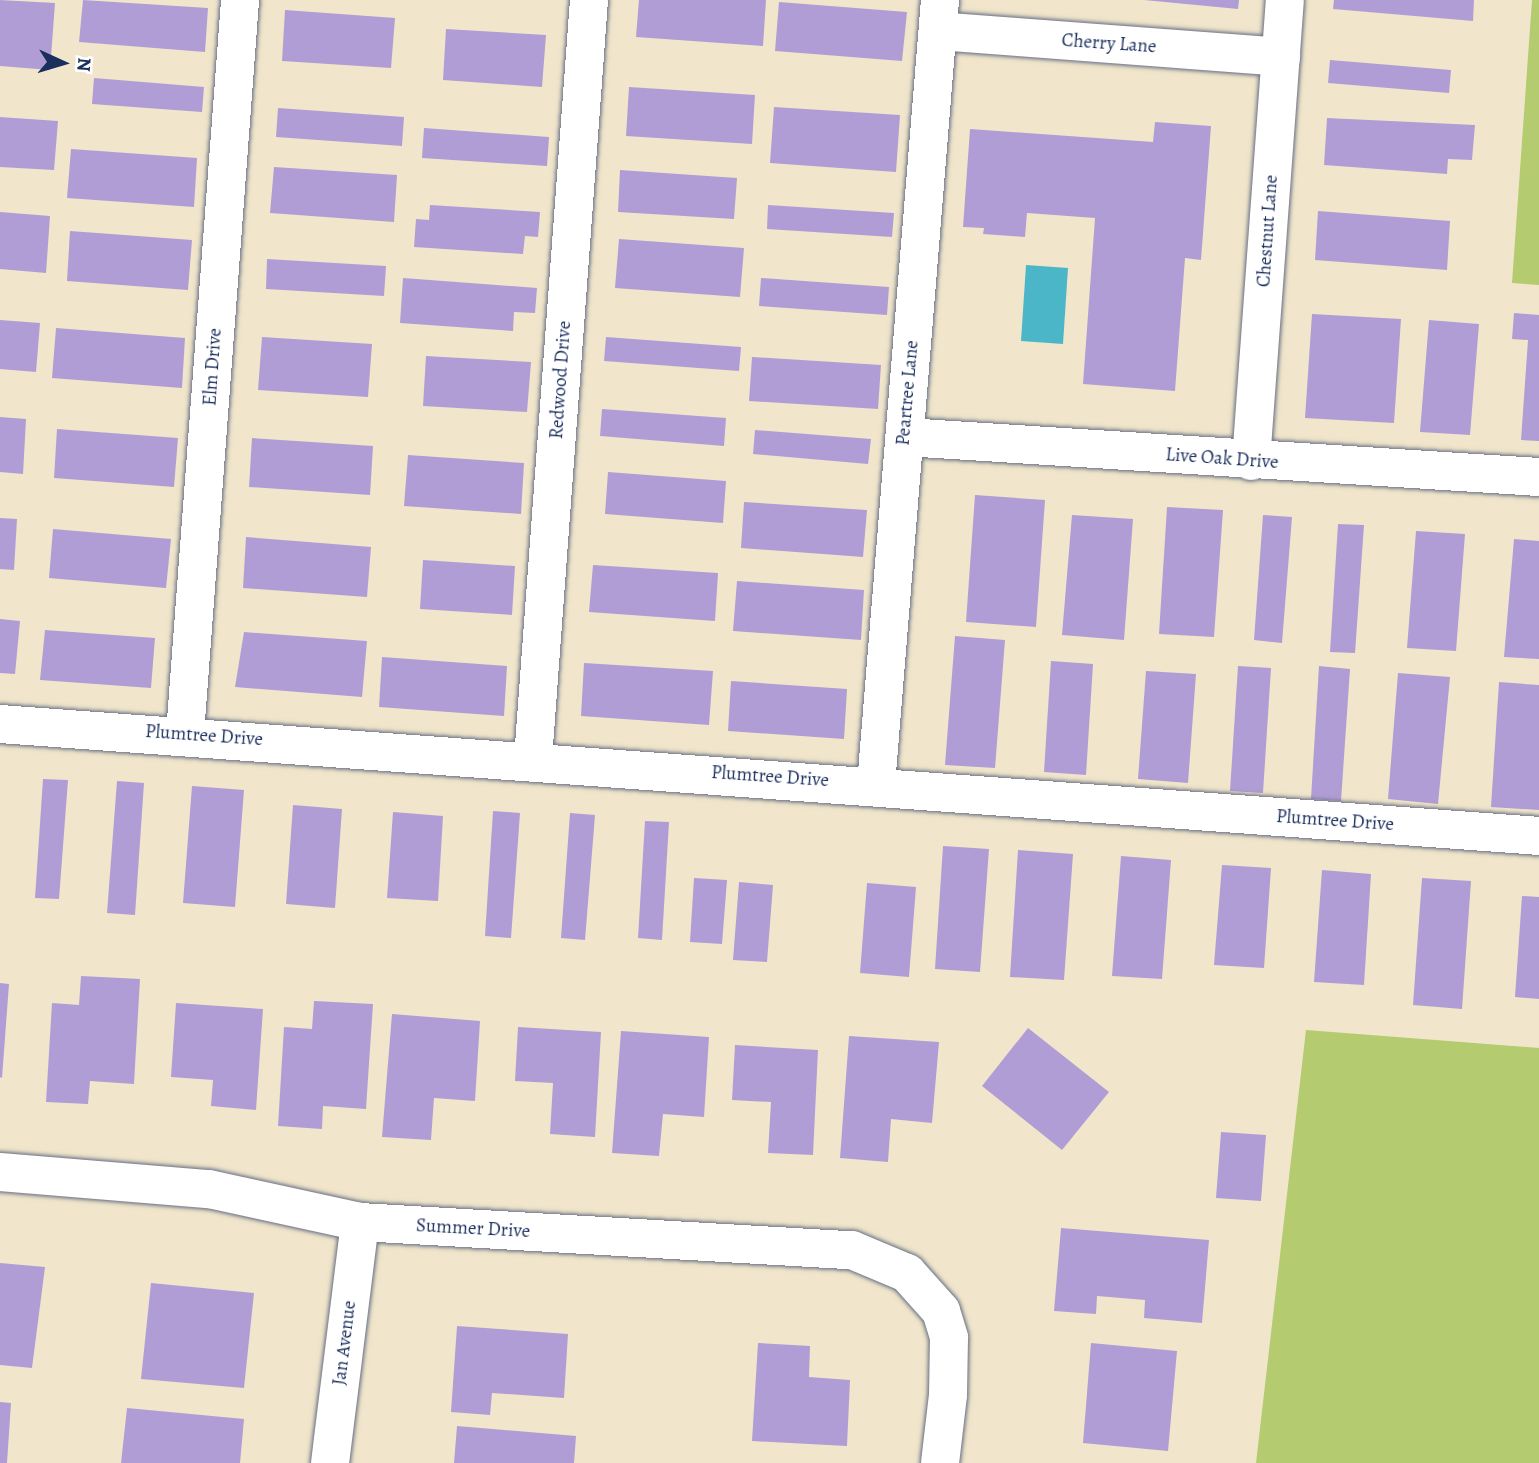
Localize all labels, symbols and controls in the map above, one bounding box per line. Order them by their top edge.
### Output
north arrow [28,28,98,98]
street label: Cherry Lane [1061,29,1157,59]
text: N [70,57,97,72]
street label: Chestnut Lane [1253,174,1283,288]
street label: Redwood Drive [545,320,577,440]
street label: Elm Drive [199,327,227,407]
street label: Peartree Lane [892,339,924,447]
street label: Live Oak Drive [1165,444,1279,474]
street label: Plumtree Drive [144,721,264,751]
street label: Plumtree Drive [710,762,830,792]
street label: Plumtree Drive [1275,806,1395,836]
street label: Summer Drive [415,1215,531,1243]
street label: Jan Avenue [328,1299,362,1387]

